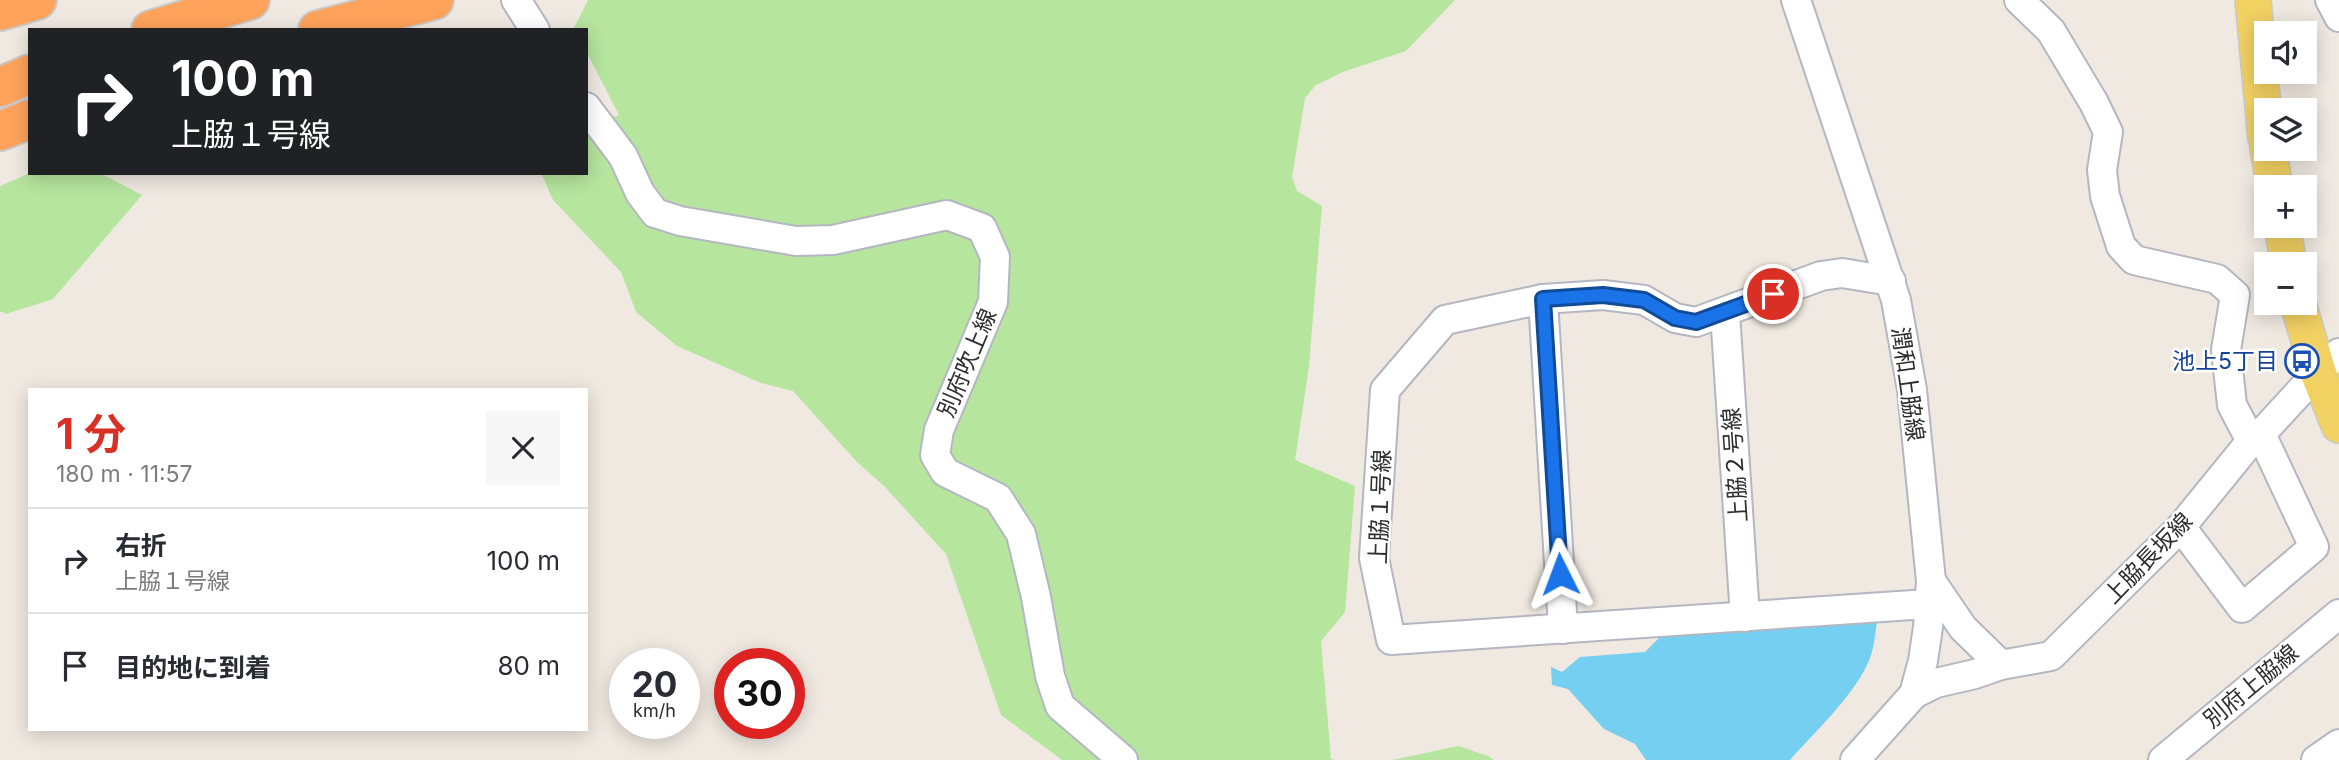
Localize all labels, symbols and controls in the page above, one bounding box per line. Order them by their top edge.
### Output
map controls [2254,21,2317,315]
button: sound [2254,21,2317,84]
text: 100 m [171,49,315,108]
icon: right [56,56,147,147]
button: layers [2254,98,2317,161]
text: 上脇１号線 [171,115,331,154]
button: + [2254,175,2317,238]
button: − [2254,252,2317,315]
pin [1743,264,1803,324]
icon: arrive [1754,275,1792,313]
street label: 別府吹上線 [932,305,1002,421]
street label: 潤和上脇線 [1886,325,1930,443]
bus stop icon: 池上5丁目 [2283,342,2321,380]
place label: 池上5丁目 [2172,347,2278,375]
street label: 上脇２号線 [1717,407,1753,523]
text: 1 分 [56,408,126,459]
button: close [486,411,560,485]
street label: 上脇１号線 [1364,449,1396,565]
text: 180 m · 11:57 [56,460,193,488]
street label: 上脇長坂線 [2098,507,2198,609]
text: 右折 [115,530,167,561]
position arrow [1523,537,1597,611]
icon: right [56,542,94,580]
text: 100 m [487,545,560,576]
text: 上脇１号線 [115,567,230,595]
street label: 別府上脇線 [2198,638,2304,734]
icon: arrive [56,647,94,685]
speed limit sign: 30 [714,648,805,739]
text: 80 m [497,650,560,681]
text: 目的地に到着 [115,652,271,683]
text: 20 [632,663,677,705]
text: km/h [633,700,676,721]

